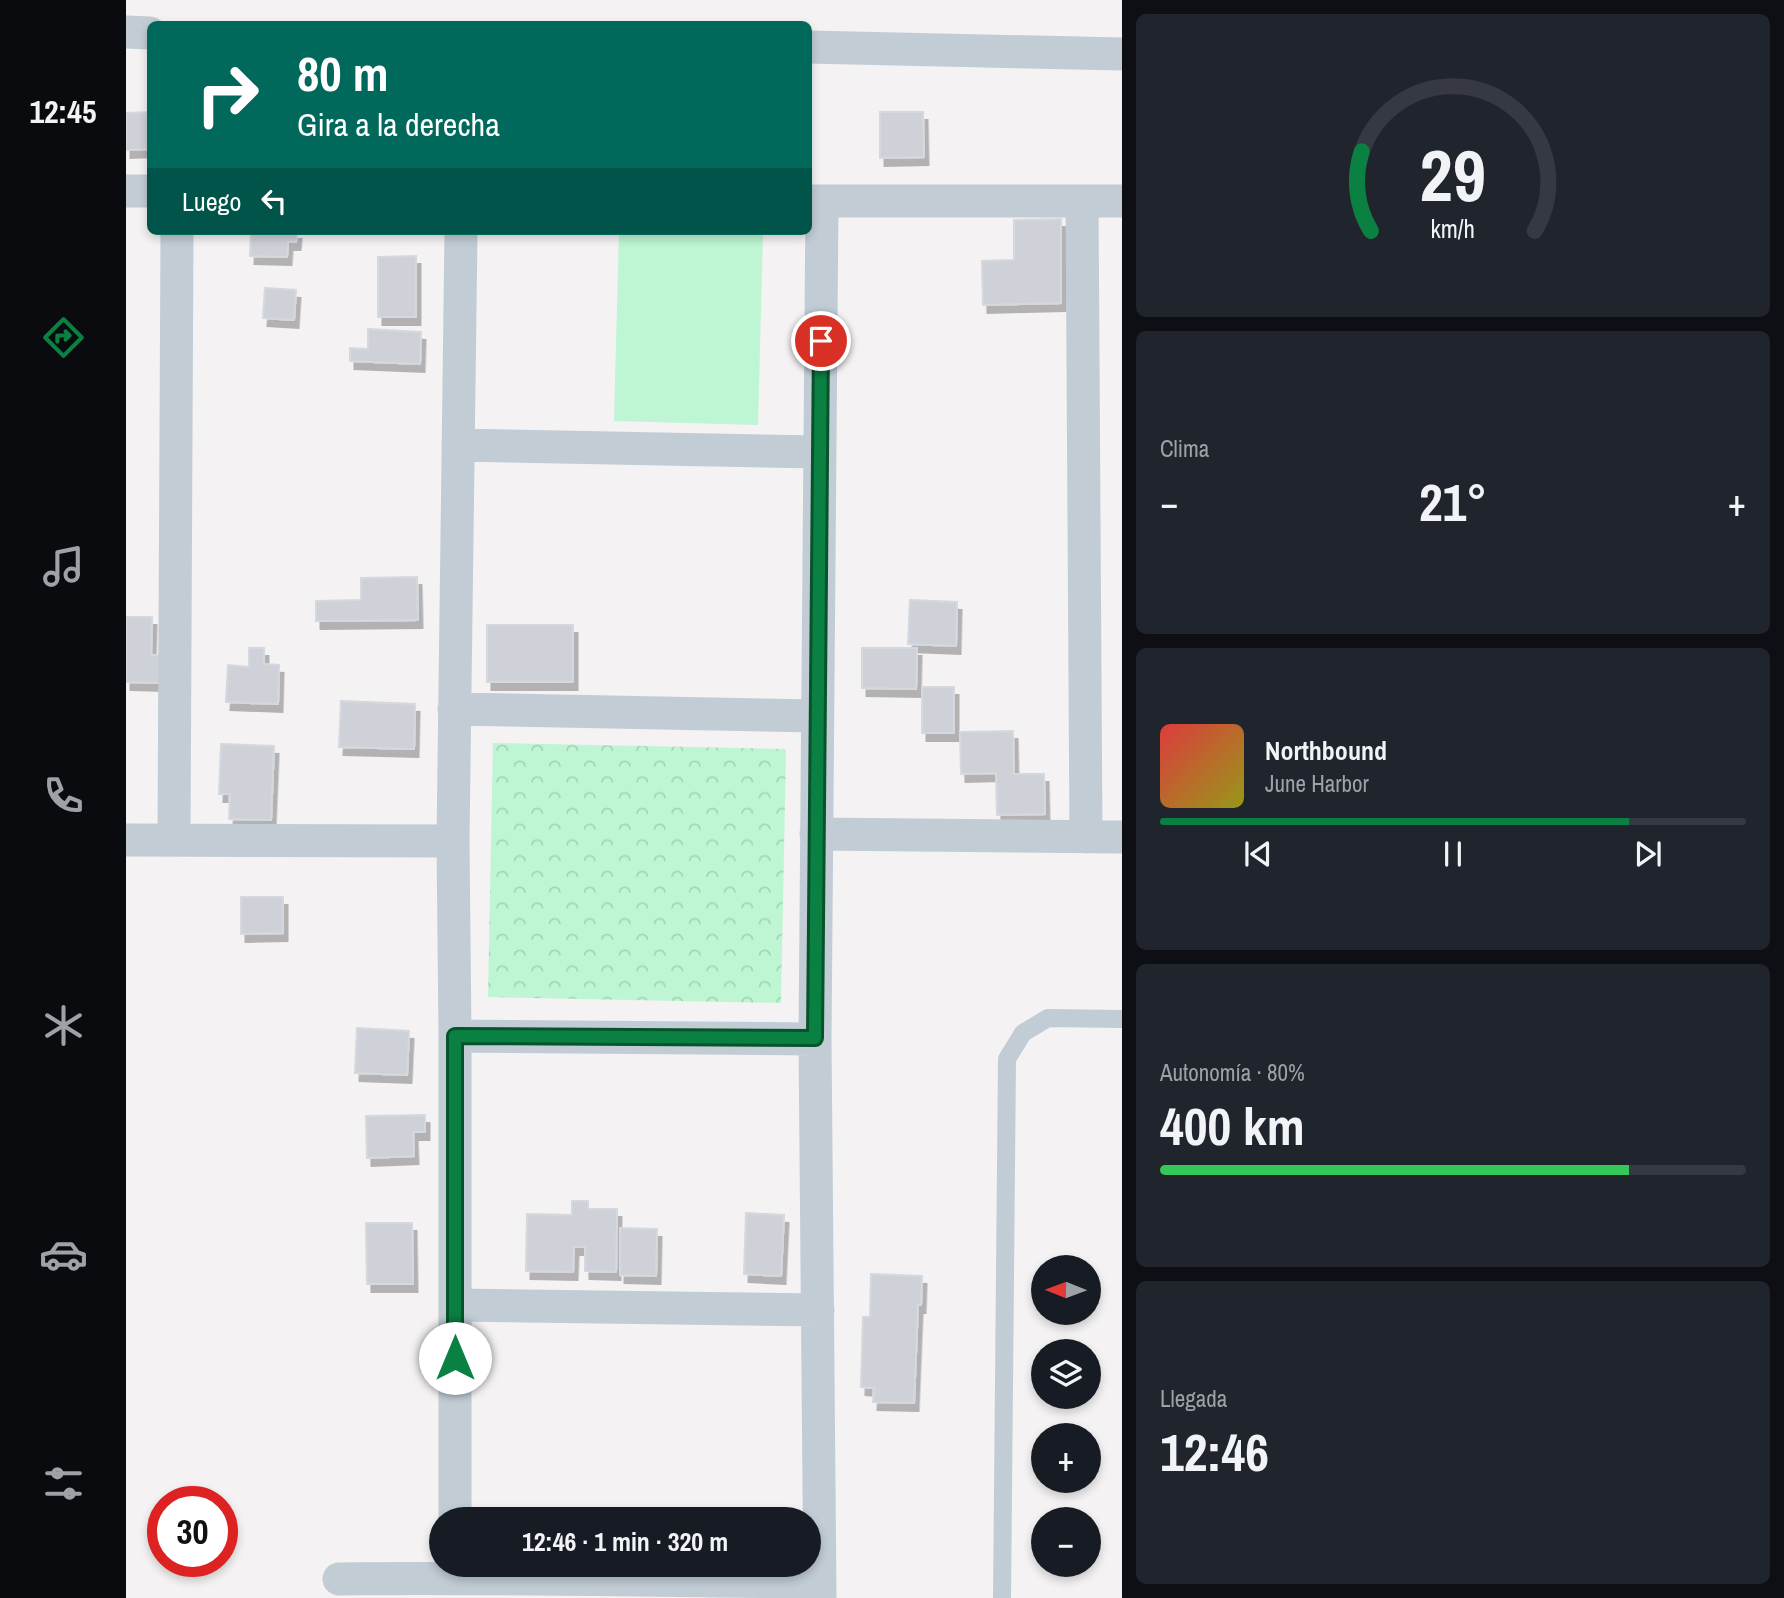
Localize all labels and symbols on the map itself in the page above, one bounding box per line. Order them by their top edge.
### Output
pin [791,311,851,371]
north arrow [1031,1255,1101,1325]
position arrow [418,1321,492,1395]
speed limit sign: 30 [147,1486,238,1577]

